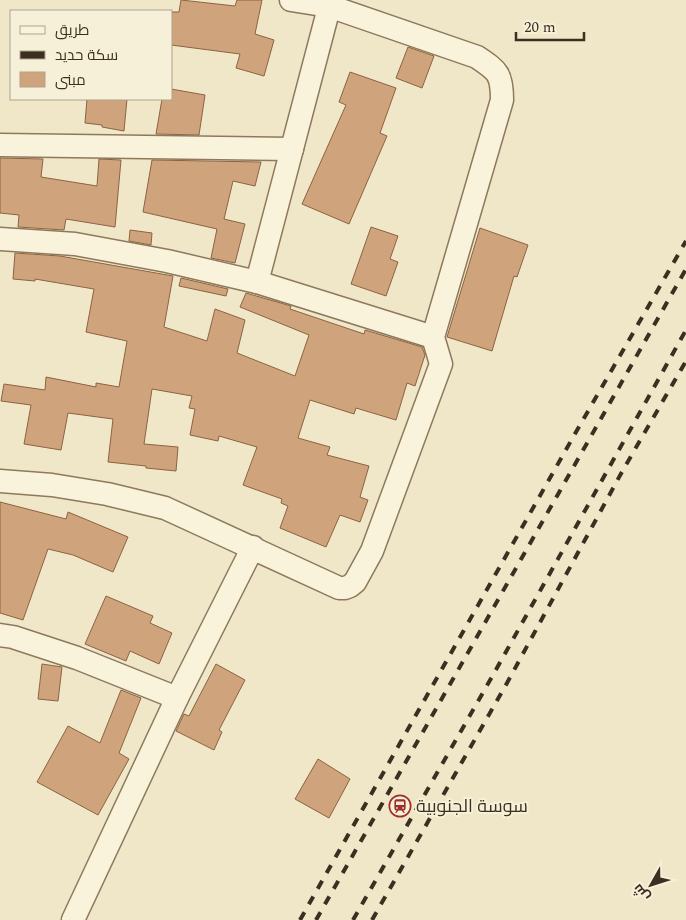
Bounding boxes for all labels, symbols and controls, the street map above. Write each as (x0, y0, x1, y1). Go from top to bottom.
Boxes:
legend (10, 10, 172, 100)
scale bar (516, 10, 584, 42)
text: 20 m (524, 16, 556, 39)
text: طريق (55, 19, 89, 42)
text: سكة حديد (55, 44, 118, 67)
text: مبنى (55, 69, 86, 92)
place label: سوسة الجنوبية (416, 793, 528, 820)
station icon: سوسة الجنوبية (388, 794, 412, 818)
north arrow (626, 860, 676, 910)
text: ش (627, 879, 655, 906)

